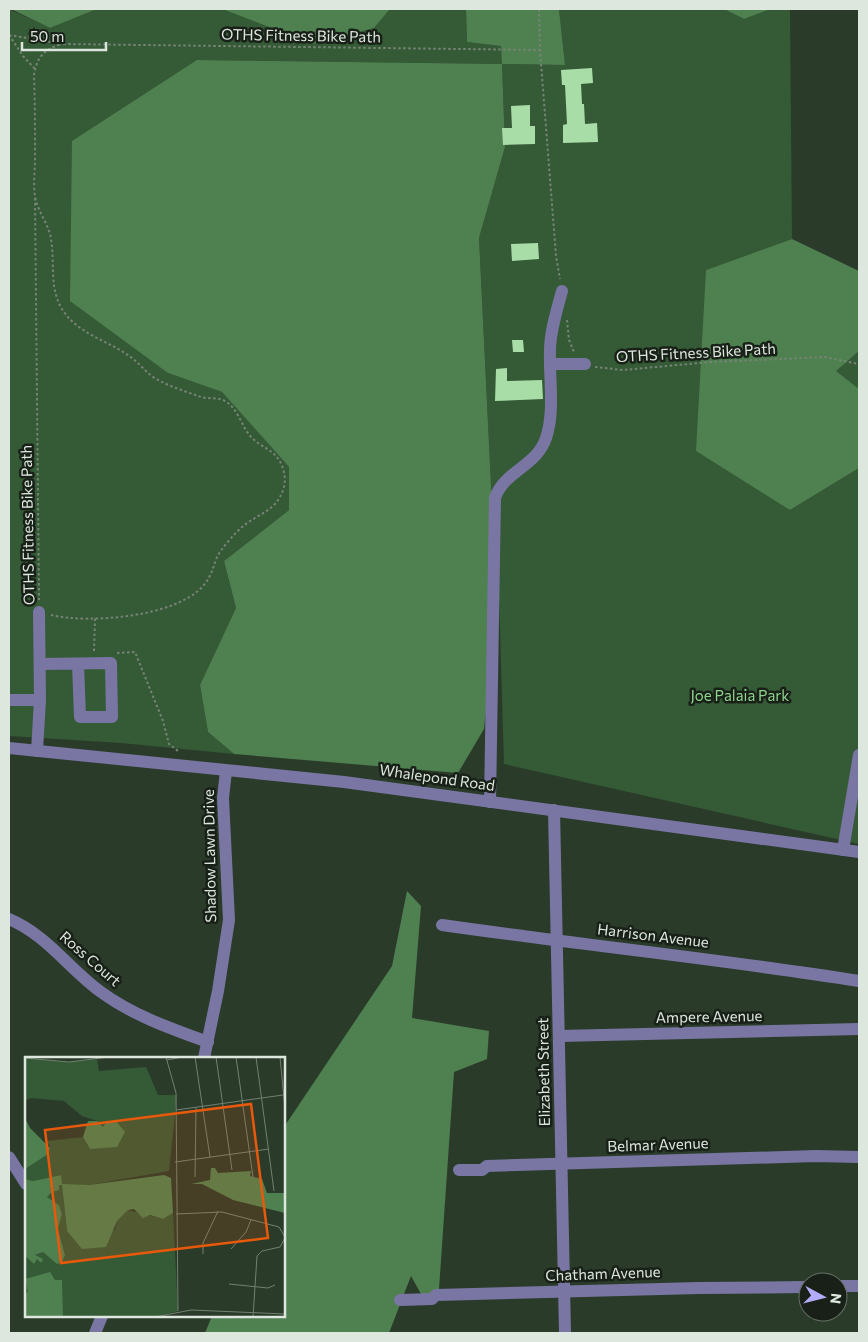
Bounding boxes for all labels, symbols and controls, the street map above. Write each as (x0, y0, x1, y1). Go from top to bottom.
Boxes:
scale bar (22, 20, 106, 52)
street label: OTHS Fitness Bike Path (221, 25, 381, 45)
text: 50 m (30, 27, 64, 45)
street label: OTHS Fitness Bike Path (616, 339, 776, 365)
street label: OTHS Fitness Bike Path (17, 445, 37, 605)
park label: Joe Palaia Park (691, 686, 789, 704)
street label: Whalepond Road (378, 760, 496, 794)
street label: Shadow Lawn Drive (199, 789, 219, 923)
street label: Harrison Avenue (596, 919, 710, 951)
street label: Ross Court (57, 927, 125, 990)
street label: Ampere Avenue (655, 1006, 763, 1026)
street label: Elizabeth Street (533, 1018, 553, 1126)
inset map (25, 1057, 285, 1317)
street label: Belmar Avenue (607, 1133, 709, 1155)
street label: Chatham Avenue (545, 1262, 661, 1284)
north arrow (798, 1272, 848, 1322)
text: N (827, 1292, 845, 1305)

